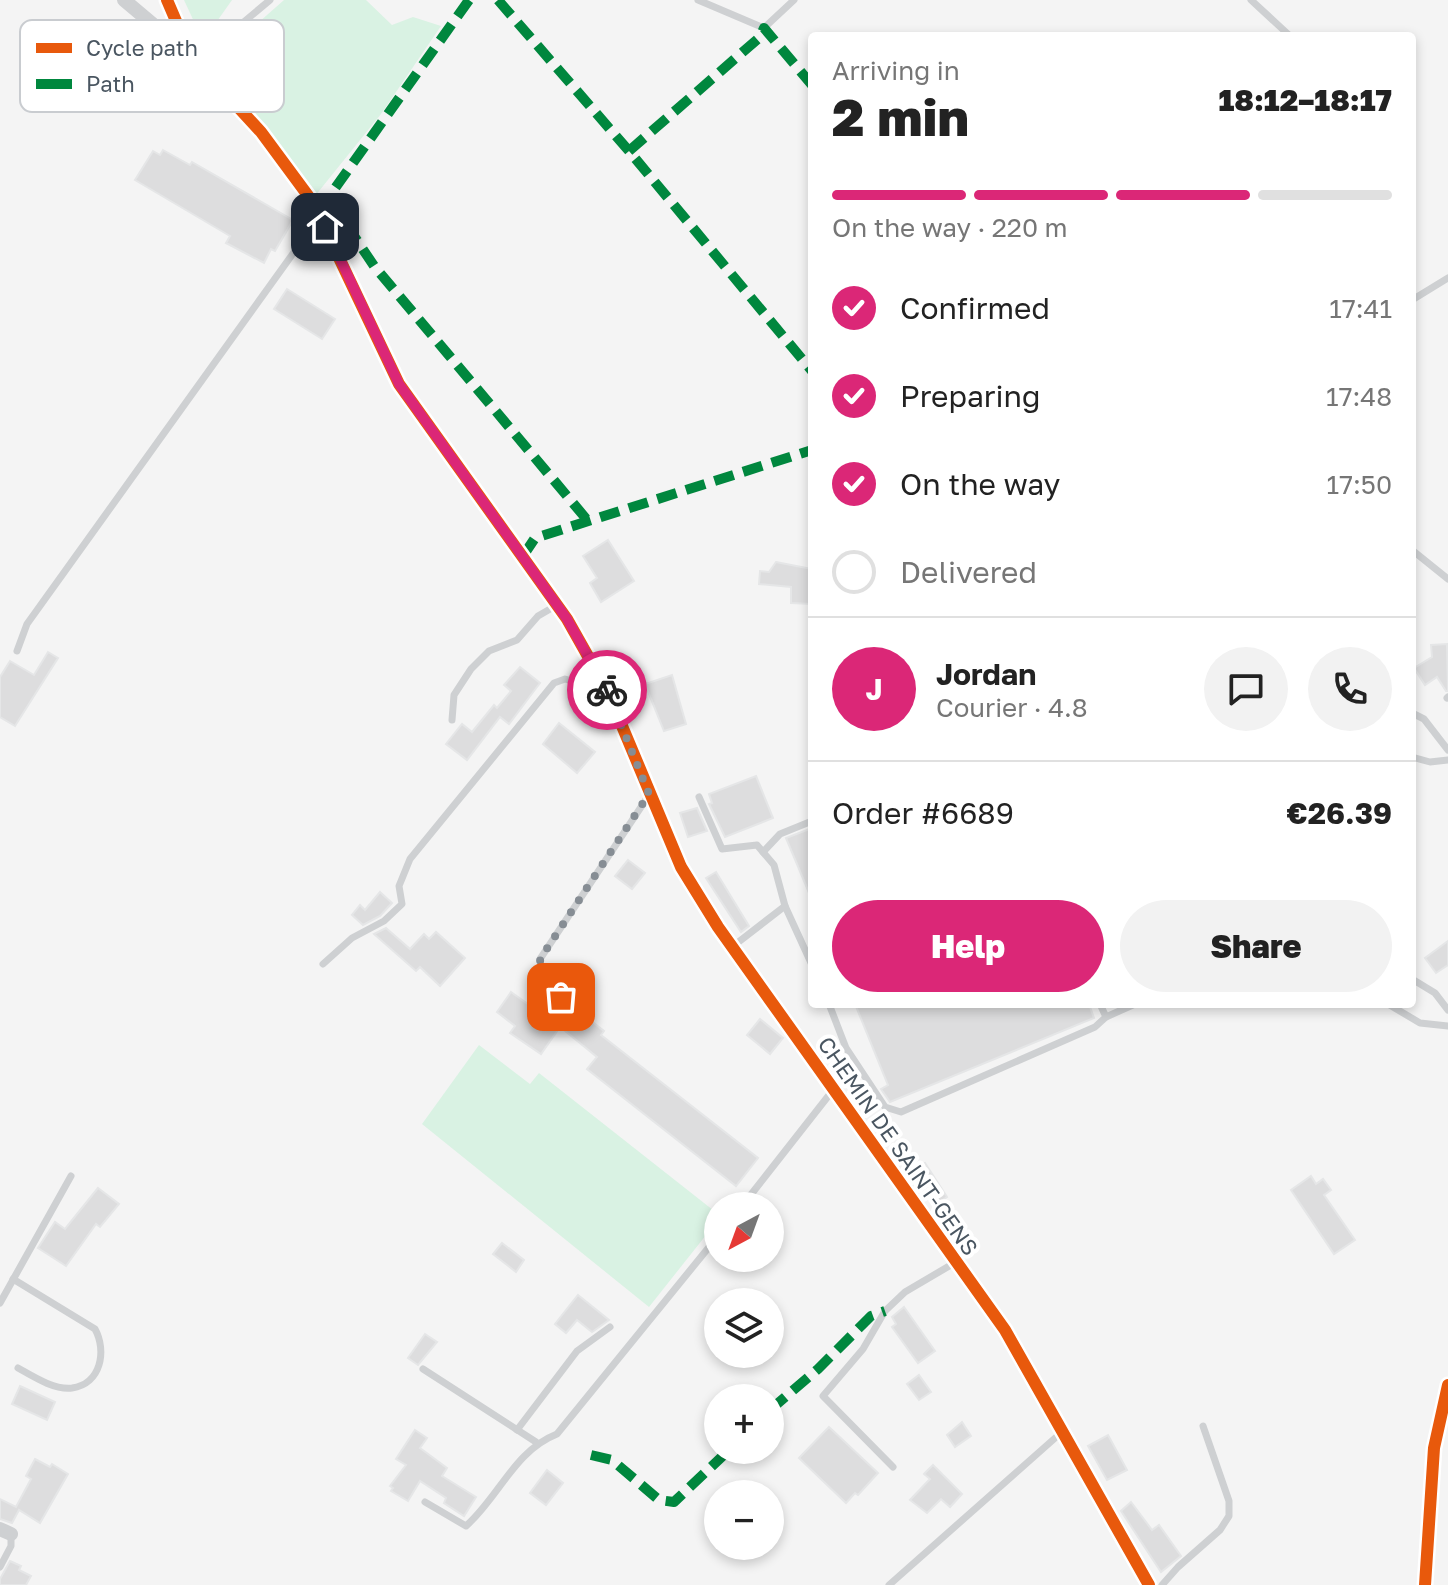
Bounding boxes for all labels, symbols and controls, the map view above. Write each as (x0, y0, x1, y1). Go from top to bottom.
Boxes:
legend (20, 20, 284, 112)
text: Cycle path (86, 34, 198, 61)
text: Arriving in (832, 55, 960, 86)
text: Path (86, 70, 135, 97)
text: 18:12–18:17 (1218, 82, 1392, 118)
text: 2 min (832, 85, 969, 147)
pin (291, 193, 359, 261)
icon: home (303, 205, 347, 249)
text: On the way · 220 m (832, 212, 1068, 243)
icon: check (832, 286, 876, 330)
text: Confirmed (900, 290, 1050, 326)
text: 17:41 (1329, 293, 1392, 324)
icon: check (832, 374, 876, 418)
text: Preparing (900, 378, 1041, 414)
text: 17:48 (1326, 381, 1392, 412)
icon: check (832, 462, 876, 506)
text: On the way (900, 466, 1060, 502)
text: 17:50 (1327, 469, 1392, 500)
text: Delivered (900, 554, 1037, 590)
button: chat (1204, 647, 1288, 731)
button: phone (1308, 647, 1392, 731)
courier (567, 650, 647, 730)
text: Jordan (936, 656, 1036, 692)
icon: bike (585, 668, 629, 712)
text: J (865, 671, 883, 707)
text: Courier · 4.8 (936, 692, 1088, 723)
text: Order #6689 (832, 795, 1014, 831)
text: €26.39 (1287, 795, 1392, 831)
button: Help (832, 900, 1104, 992)
button: Share (1120, 900, 1392, 992)
pin (527, 963, 595, 1031)
icon: bag (539, 975, 583, 1019)
street label: CHEMIN DE SAINT-GENS (813, 1031, 984, 1260)
north arrow (704, 1192, 784, 1272)
map controls (704, 1192, 784, 1560)
button: layers (704, 1288, 784, 1368)
button: + (704, 1384, 784, 1464)
button: − (704, 1480, 784, 1560)

